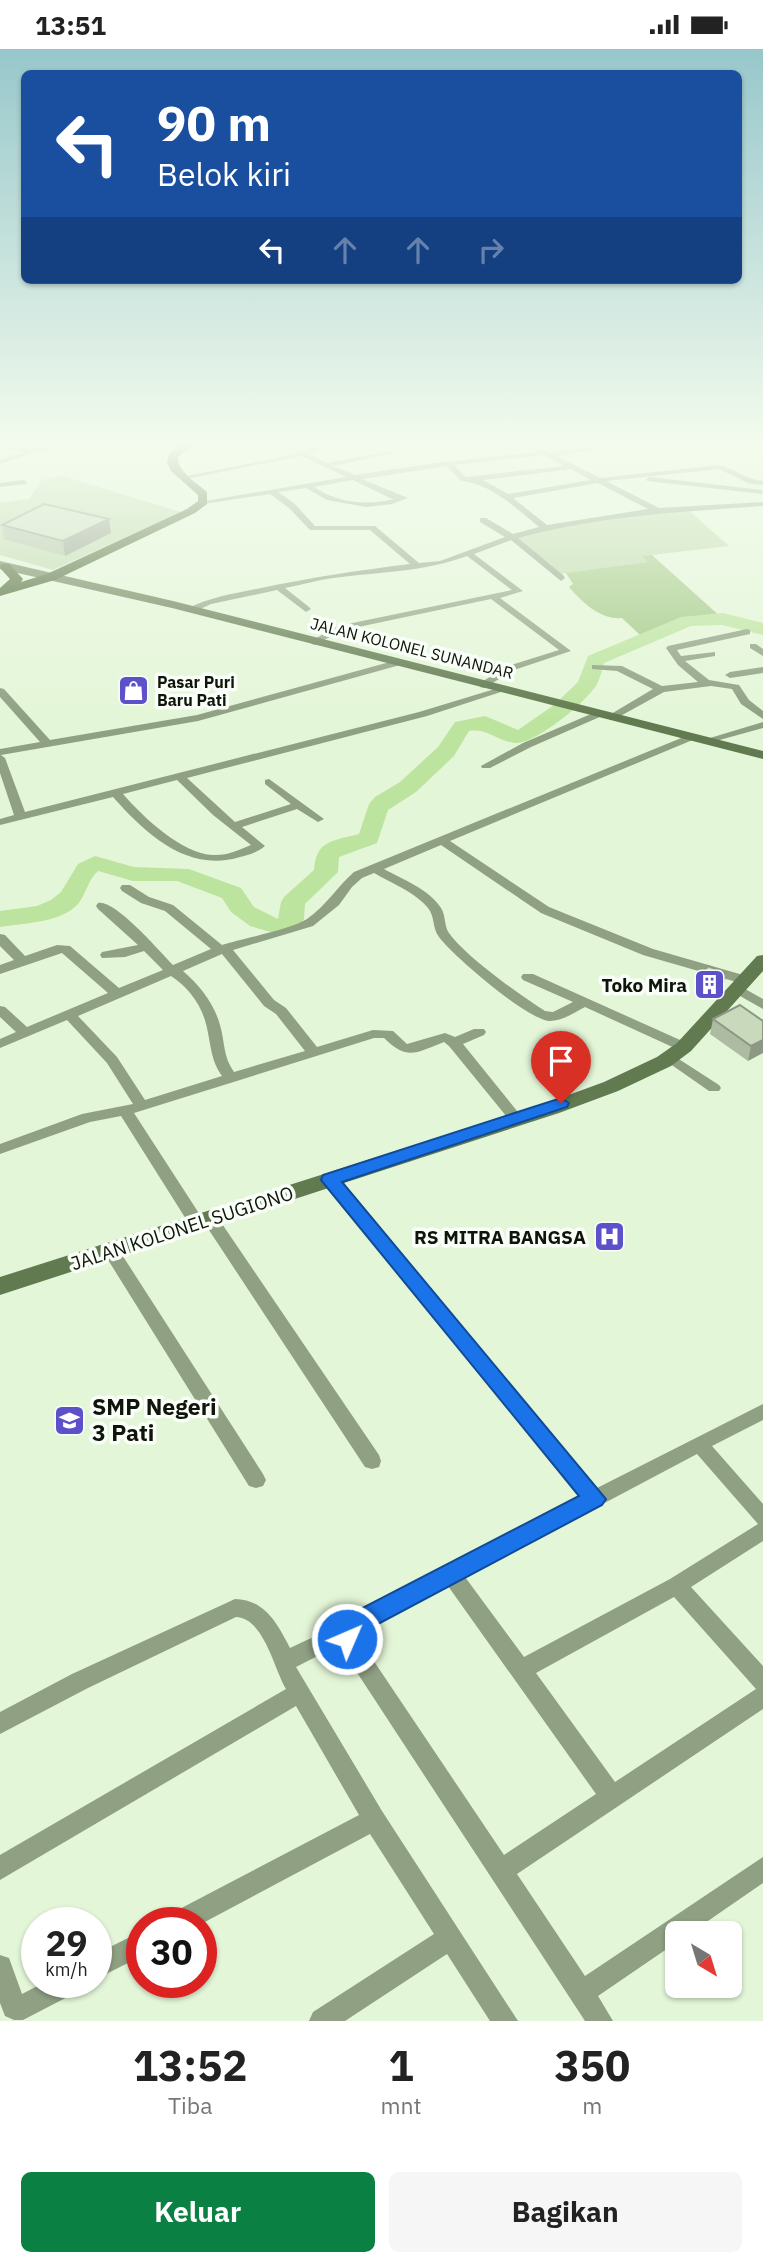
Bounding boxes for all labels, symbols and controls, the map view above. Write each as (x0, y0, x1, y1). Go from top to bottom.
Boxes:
text: 13:51 (35, 8, 106, 42)
text: 90 m (157, 91, 271, 154)
icon: left (42, 98, 133, 189)
text: Belok kiri (157, 153, 291, 195)
icon: left (253, 231, 291, 269)
icon: ahead (326, 231, 364, 269)
icon: ahead (399, 231, 437, 269)
icon: right (472, 231, 510, 269)
street label: JALAN KOLONEL SUNANDAR (308, 613, 516, 683)
place label: Pasar Puri Baru Pati (157, 672, 235, 710)
shop icon: Pasar Puri Baru Pati (117, 674, 151, 708)
building icon: Toko Mira (693, 968, 727, 1002)
place label: Toko Mira (602, 973, 687, 997)
pin (531, 1031, 591, 1103)
icon: arrive (542, 1042, 580, 1080)
street label: JALAN KOLONEL SUGIONO (68, 1181, 296, 1275)
hospital icon: RS MITRA BANGSA (592, 1220, 626, 1254)
place label: RS MITRA BANGSA (414, 1225, 586, 1249)
place label: SMP Negeri 3 Pati (92, 1391, 217, 1447)
school or university icon: SMP Negeri 3 Pati (52, 1403, 86, 1437)
position arrow (310, 1602, 384, 1676)
speed limit sign: 30 (126, 1907, 217, 1998)
text: 29 (45, 1920, 88, 1966)
north arrow (665, 1921, 742, 1999)
map controls (665, 1921, 742, 1998)
text: km/h (45, 1958, 88, 1981)
text: 13:52 (133, 2038, 248, 2093)
text: 1 (388, 2038, 414, 2093)
text: 350 (555, 2038, 630, 2093)
text: Tiba (168, 2090, 212, 2120)
text: mnt (380, 2090, 422, 2120)
text: m (582, 2090, 602, 2120)
button: Keluar (21, 2172, 375, 2252)
button: Bagikan (389, 2172, 742, 2252)

